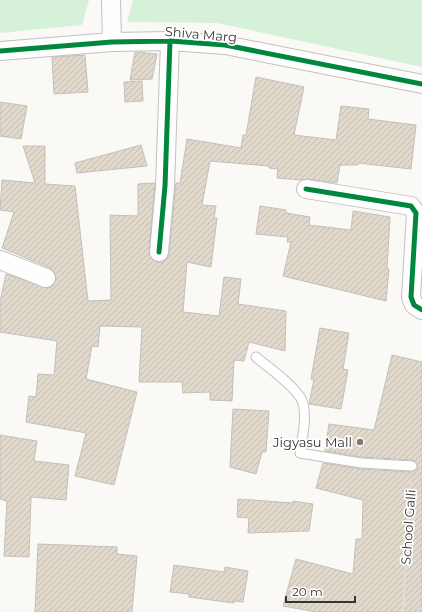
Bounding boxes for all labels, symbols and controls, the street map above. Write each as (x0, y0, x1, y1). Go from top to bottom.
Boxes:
street label: Shiva Marg (164, 23, 238, 45)
place label: Jigyasu Mall (272, 434, 352, 450)
marker: Jigyasu Mall (355, 437, 365, 447)
street label: School Galli (397, 489, 419, 565)
scale bar (286, 578, 355, 604)
text: 20 m (292, 584, 323, 599)

